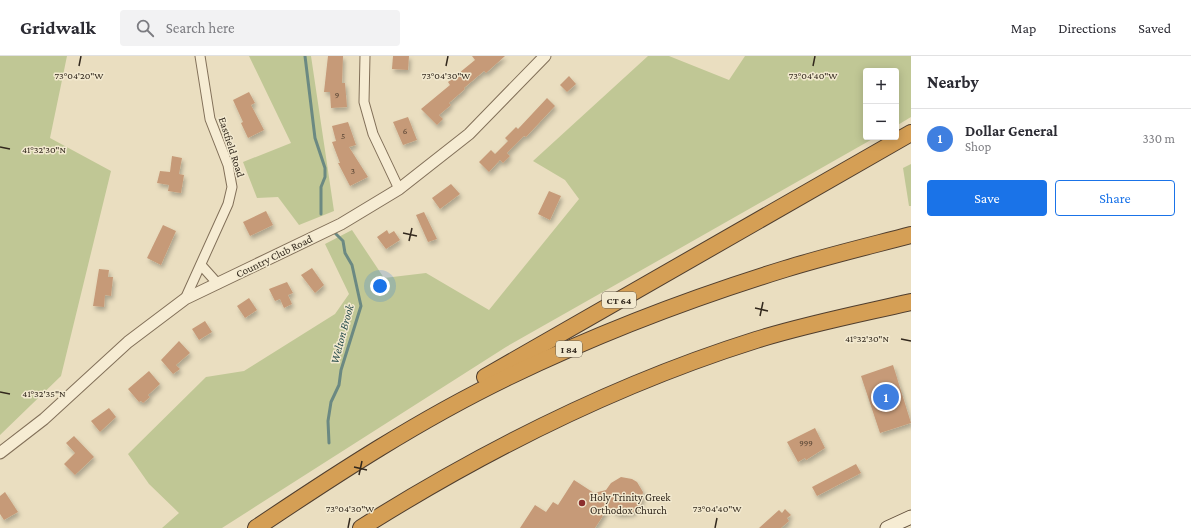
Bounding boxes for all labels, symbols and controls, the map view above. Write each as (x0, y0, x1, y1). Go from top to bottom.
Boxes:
search box (120, 10, 400, 46)
text: Gridwalk (20, 17, 96, 38)
icon: search (134, 17, 156, 39)
text: Search here (166, 20, 235, 36)
text: Map (1011, 20, 1036, 36)
text: Directions (1058, 20, 1116, 36)
text: Saved (1138, 20, 1171, 36)
map controls (863, 68, 899, 140)
button: + (863, 68, 899, 104)
text: 73°04'20"W (55, 70, 104, 81)
text: 73°04'30"W (422, 70, 471, 81)
text: 73°04'40"W (789, 70, 838, 81)
text: Nearby (927, 73, 979, 92)
house number: 9 (335, 90, 340, 100)
button: − (863, 104, 899, 140)
street label: Eastfield Road (217, 115, 247, 179)
text: Dollar General (965, 123, 1058, 139)
house number: 6 (403, 126, 408, 136)
house number: 5 (341, 131, 345, 141)
text: 1 (938, 131, 942, 146)
text: 330 m (1142, 131, 1175, 146)
text: Shop (965, 139, 991, 154)
text: 41°32'30"N (22, 144, 66, 155)
house number: 3 (351, 166, 355, 176)
button: Save (927, 180, 1047, 216)
button: Share (1055, 180, 1175, 216)
street label: Country Club Road (234, 232, 315, 281)
your location (370, 276, 390, 296)
road number: CT 64 (602, 292, 636, 308)
water label: Welton Brook (327, 302, 357, 365)
text: 41°32'30"N (845, 333, 889, 344)
road number: I 84 (556, 341, 582, 357)
pin: 1 (873, 382, 899, 412)
text: 41°32'35"N (22, 388, 66, 399)
house number: 999 (799, 438, 813, 448)
place label: Holy Trinity Greek Orthodox Church (590, 491, 671, 516)
marker: Holy Trinity Greek Orthodox Church (577, 498, 587, 508)
text: 73°04'30"W (326, 503, 375, 514)
text: 73°04'40"W (693, 503, 742, 514)

